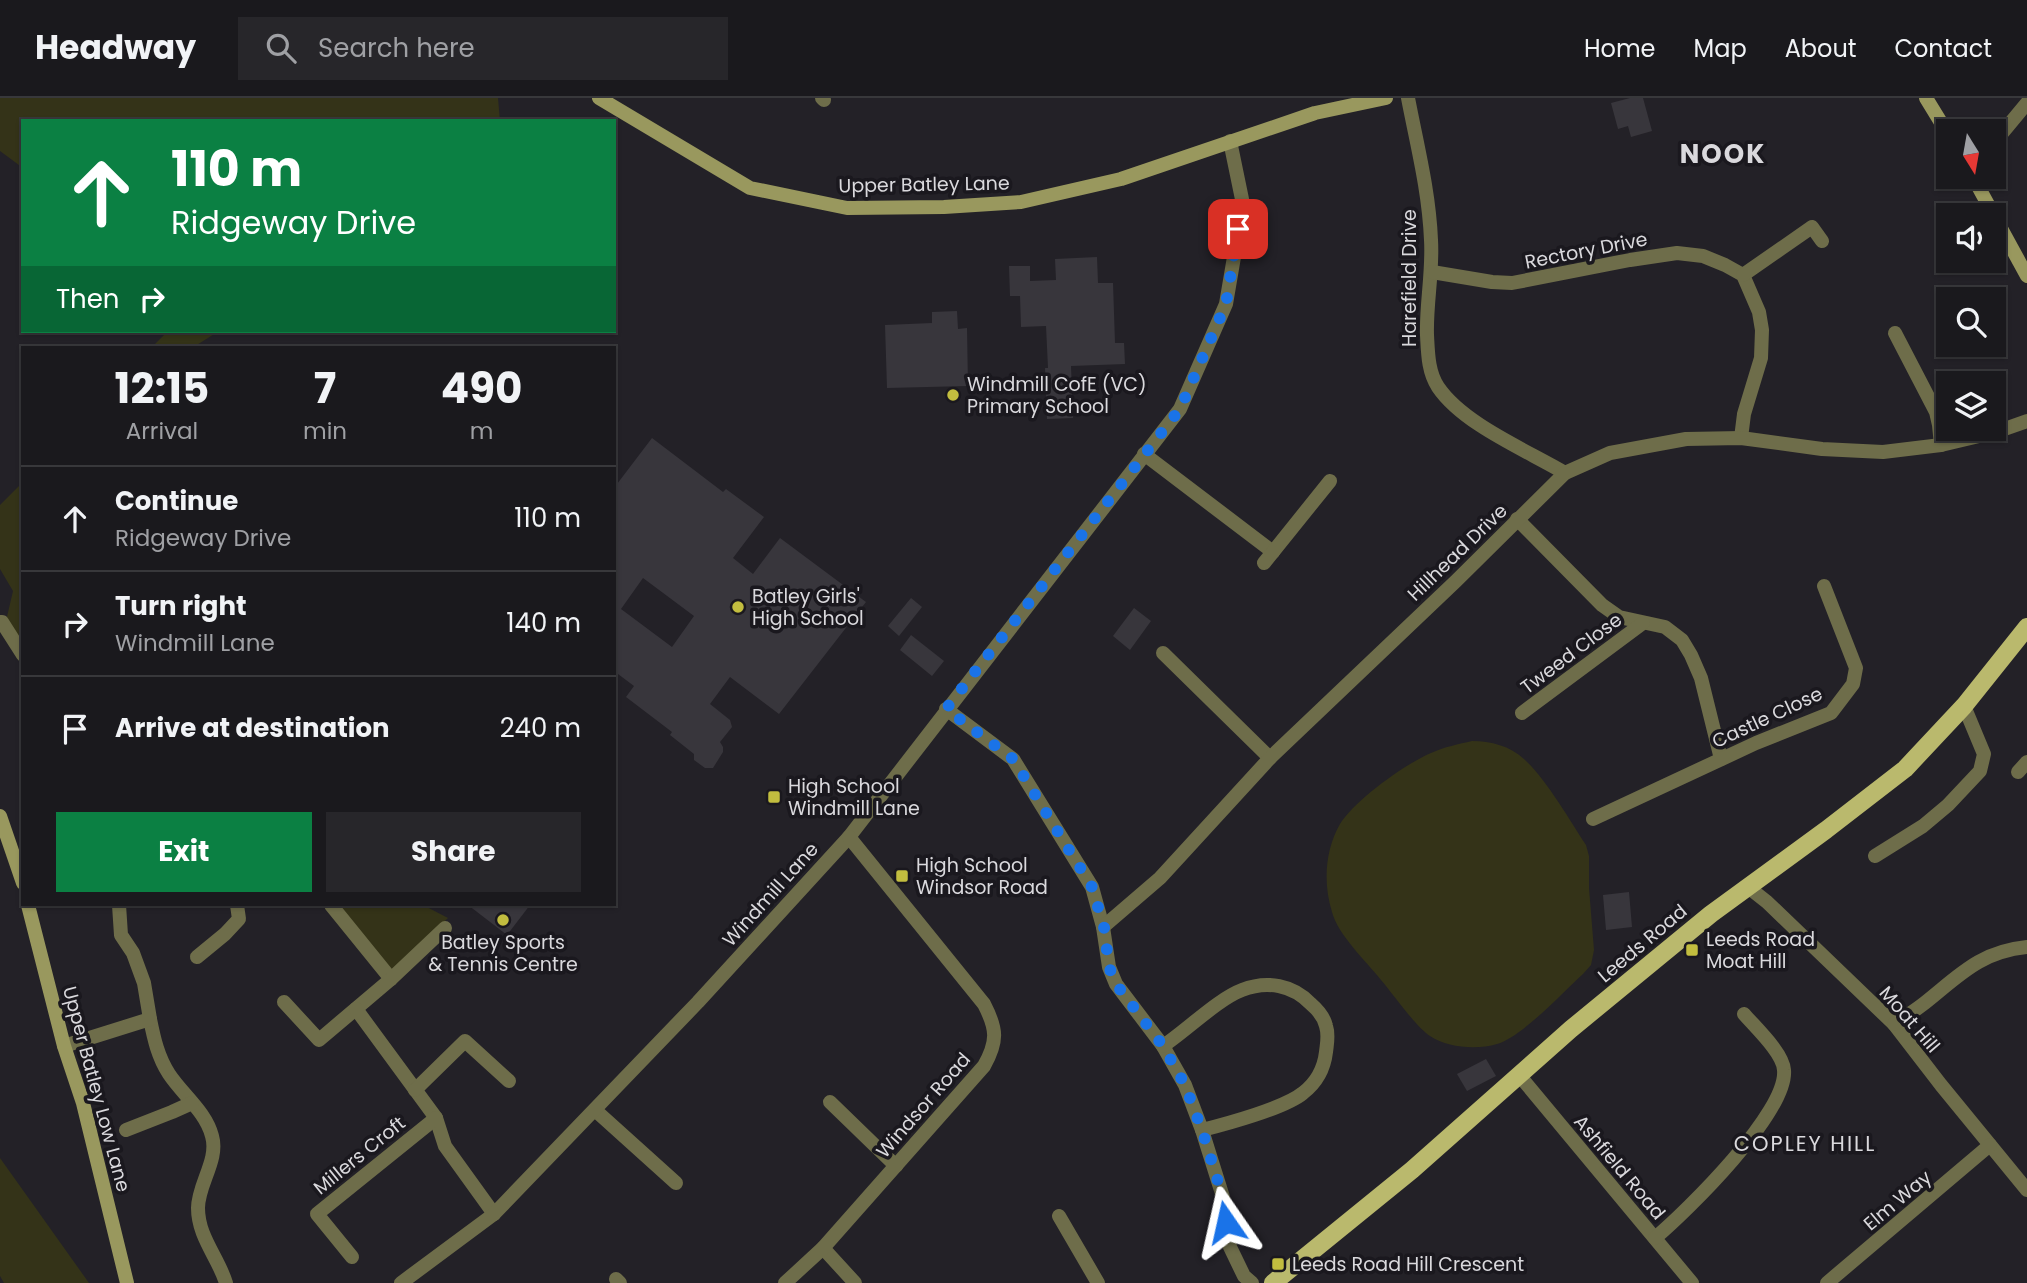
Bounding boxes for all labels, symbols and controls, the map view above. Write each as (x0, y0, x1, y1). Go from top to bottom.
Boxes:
search box (238, 17, 728, 80)
text: Headway (35, 24, 196, 71)
icon: search (262, 29, 300, 67)
text: Search here (318, 30, 475, 66)
text: Home (1584, 32, 1656, 65)
text: Map (1694, 32, 1747, 65)
text: About (1785, 32, 1856, 65)
text: Contact (1894, 32, 1992, 65)
north arrow (1936, 119, 2006, 189)
map controls (1936, 119, 2006, 441)
text: 110 m (171, 135, 302, 203)
district label: NOOK (1680, 136, 1766, 172)
icon: ahead (56, 147, 147, 238)
street label: Upper Batley Lane (838, 170, 1010, 199)
pin (1208, 199, 1268, 259)
text: Ridgeway Drive (171, 200, 416, 245)
button: sound (1936, 203, 2006, 273)
street label: Harefield Drive (1396, 209, 1423, 347)
icon: arrive (1219, 210, 1257, 248)
street label: Rectory Drive (1522, 225, 1650, 276)
icon: right (133, 280, 171, 318)
text: Then (56, 281, 119, 317)
button: search (1936, 287, 2006, 357)
text: 12:15 (115, 359, 209, 418)
text: 7 (314, 359, 336, 418)
text: 490 (441, 359, 522, 418)
place label: Windmill CofE (VC) Primary School (967, 371, 1147, 420)
button: layers (1936, 371, 2006, 441)
marker: Windmill CofE (VC) Primary School (945, 387, 961, 403)
text: Arrival (126, 415, 198, 447)
text: min (303, 415, 347, 447)
text: m (470, 415, 493, 447)
text: Continue (115, 483, 238, 519)
street label: Hillhead Drive (1401, 498, 1513, 607)
icon: ahead (56, 500, 94, 538)
text: 110 m (514, 500, 581, 536)
text: Ridgeway Drive (115, 522, 291, 554)
place label: Batley Girls' High School (752, 583, 864, 632)
text: Turn right (115, 588, 247, 624)
marker: Batley Girls' High School (730, 599, 746, 615)
icon: right (56, 605, 94, 643)
text: 140 m (506, 605, 581, 641)
street label: Tweed Close (1515, 606, 1628, 700)
text: Windmill Lane (115, 627, 275, 659)
street label: Castle Close (1708, 680, 1827, 755)
icon: arrive (56, 710, 94, 748)
text: Arrive at destination (115, 710, 390, 746)
text: 240 m (500, 710, 581, 746)
place label: High School Windmill Lane (788, 773, 920, 822)
marker: High School Windmill Lane (766, 789, 782, 805)
button: Exit (56, 812, 312, 892)
button: Share (326, 812, 581, 892)
street label: Windmill Lane (716, 836, 825, 952)
place label: High School Windsor Road (916, 852, 1048, 901)
marker: High School Windsor Road (894, 868, 910, 884)
street label: Leeds Road (1592, 898, 1693, 989)
marker: Batley Sports & Tennis Centre (495, 912, 511, 928)
place label: Leeds Road Moat Hill (1706, 926, 1815, 975)
place label: Batley Sports & Tennis Centre (428, 929, 578, 978)
marker: Leeds Road Moat Hill (1684, 942, 1700, 958)
street label: Moat Hill (1873, 980, 1946, 1059)
street label: Upper Batley Low Lane (56, 983, 137, 1195)
street label: Windsor Road (870, 1047, 977, 1164)
street label: Ashfield Road (1568, 1109, 1672, 1226)
street label: Millers Croft (308, 1110, 411, 1201)
district label: COPLEY HILL (1734, 1129, 1876, 1158)
street label: Elm Way (1858, 1164, 1937, 1237)
position arrow (1189, 1185, 1263, 1259)
place label: Leeds Road Hill Crescent (1292, 1251, 1524, 1278)
marker: Leeds Road Hill Crescent (1270, 1256, 1286, 1272)

